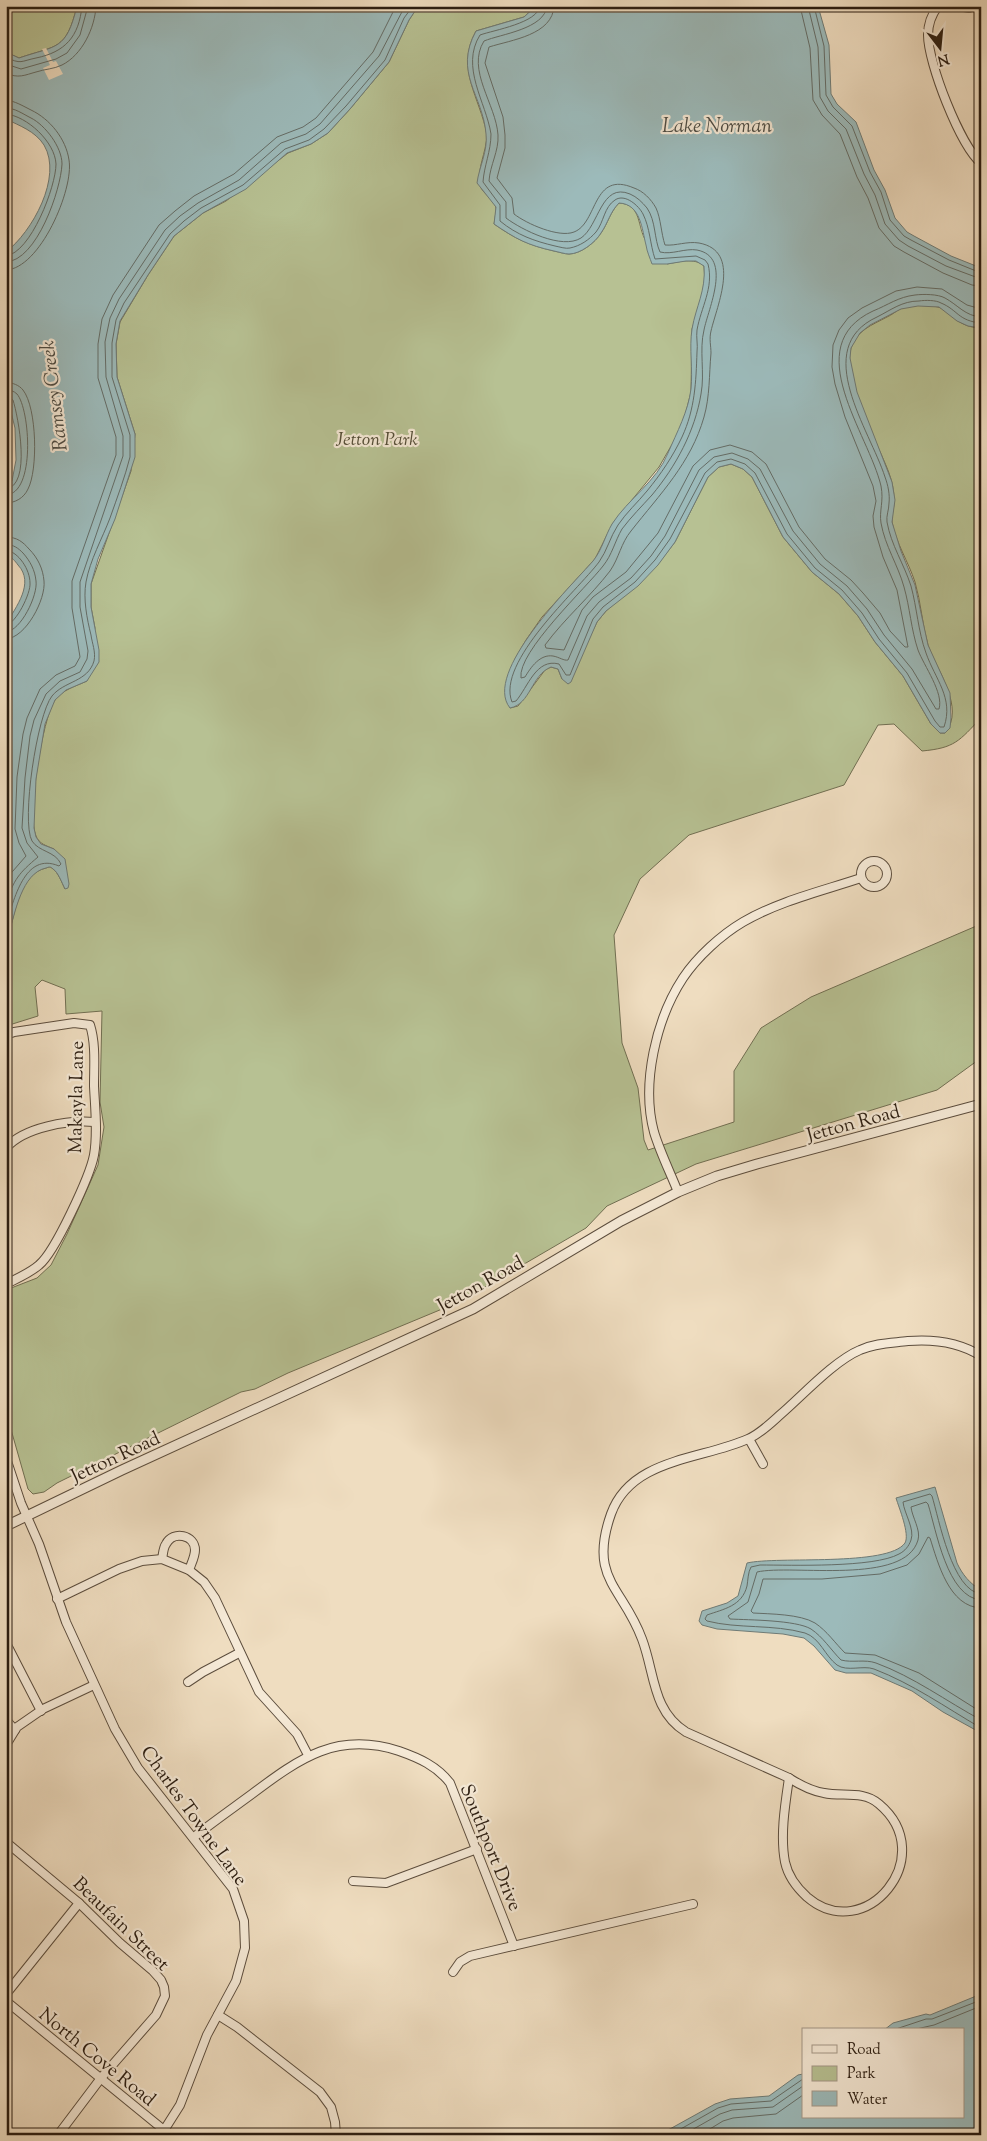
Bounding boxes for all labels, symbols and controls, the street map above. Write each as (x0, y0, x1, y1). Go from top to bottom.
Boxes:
north arrow (914, 22, 964, 72)
text: N (935, 47, 951, 70)
water label: Lake Norman (662, 113, 773, 142)
water label: Ramsey Creek (34, 339, 77, 453)
park label: Jetton Park (335, 427, 418, 454)
street label: Makayla Lane (63, 1040, 92, 1154)
street label: Jetton Road (803, 1099, 904, 1150)
street label: Jetton Road (432, 1250, 530, 1321)
street label: Jetton Road (66, 1426, 165, 1491)
street label: Charles Towne Lane (133, 1741, 253, 1892)
street label: Southport Drive (452, 1781, 527, 1915)
street label: Beaufain Street (66, 1872, 175, 1978)
street label: North Cove Road (32, 2002, 161, 2114)
legend (802, 2028, 964, 2118)
text: Road (847, 2040, 881, 2061)
text: Park (847, 2064, 876, 2085)
text: Water (847, 2090, 888, 2111)

